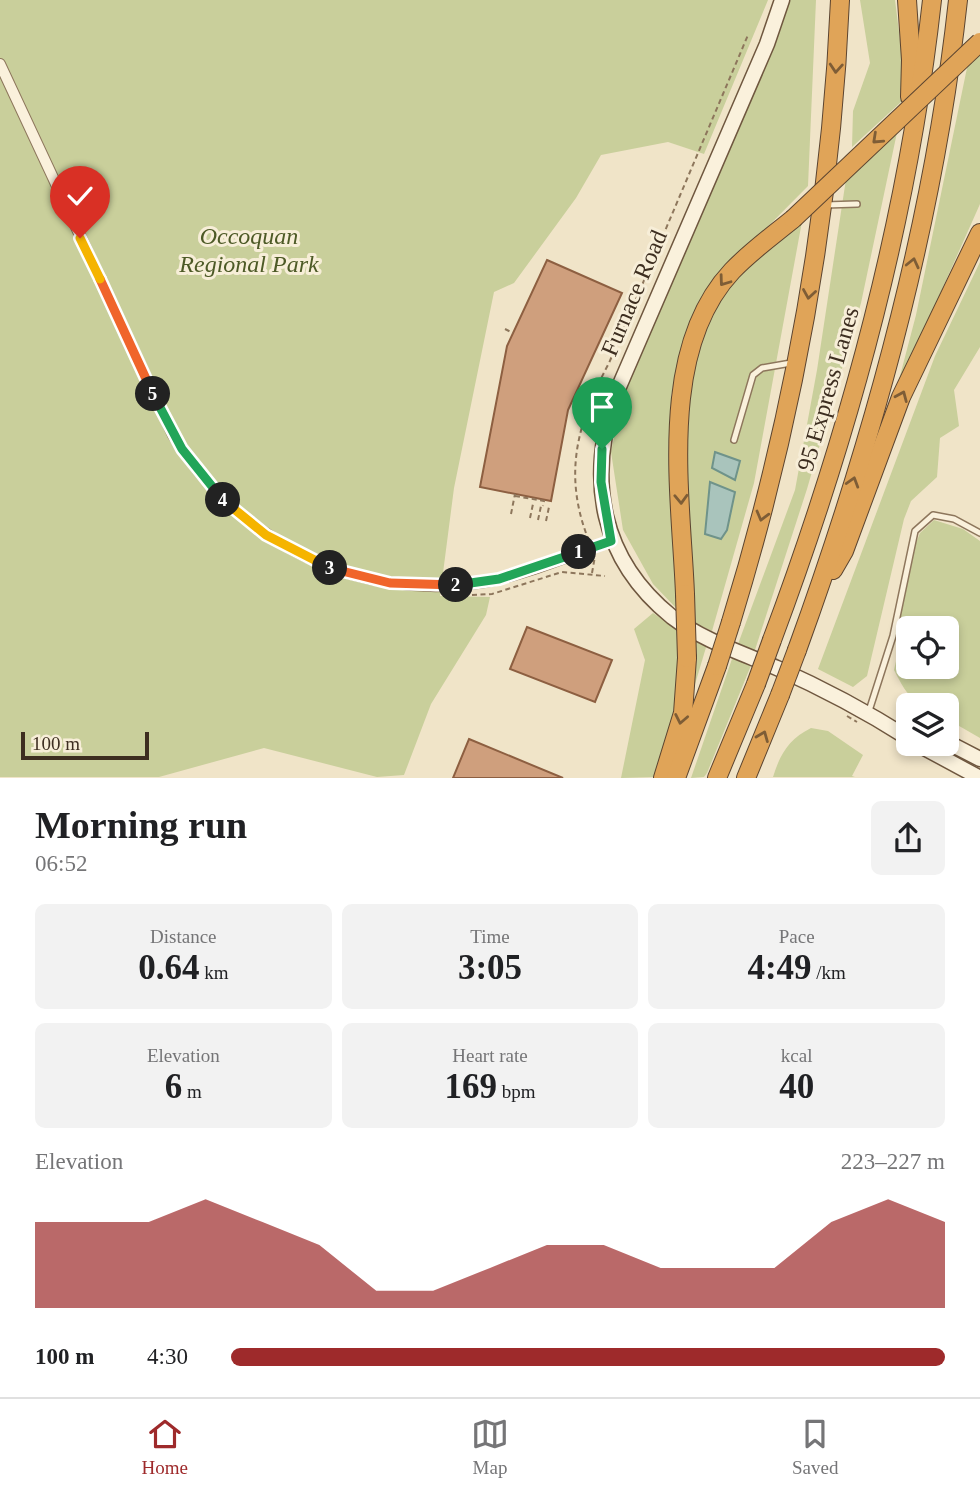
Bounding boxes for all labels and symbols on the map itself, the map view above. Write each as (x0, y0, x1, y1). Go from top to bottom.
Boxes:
one-way arrow (829, 63, 844, 74)
one-way arrow (872, 131, 885, 143)
pin (50, 166, 110, 238)
park label: Occoquan Regional Park (178, 223, 319, 277)
street label: Furnace Road (596, 226, 672, 360)
one-way arrow (905, 257, 919, 269)
one-way arrow (720, 273, 733, 286)
one-way arrow (802, 288, 817, 300)
street label: 95 Express Lanes (792, 304, 864, 474)
pin: 5 (136, 376, 170, 412)
pin (572, 377, 632, 449)
one-way arrow (894, 391, 908, 404)
one-way arrow (844, 476, 859, 488)
pin: 4 (206, 482, 241, 518)
one-way arrow (674, 494, 689, 505)
one-way arrow (755, 510, 770, 522)
pin: 1 (562, 534, 596, 570)
pin: 3 (312, 550, 348, 586)
pin: 2 (438, 568, 474, 602)
one-way arrow (675, 713, 690, 725)
scale bar (21, 729, 149, 760)
one-way arrow (755, 731, 769, 744)

